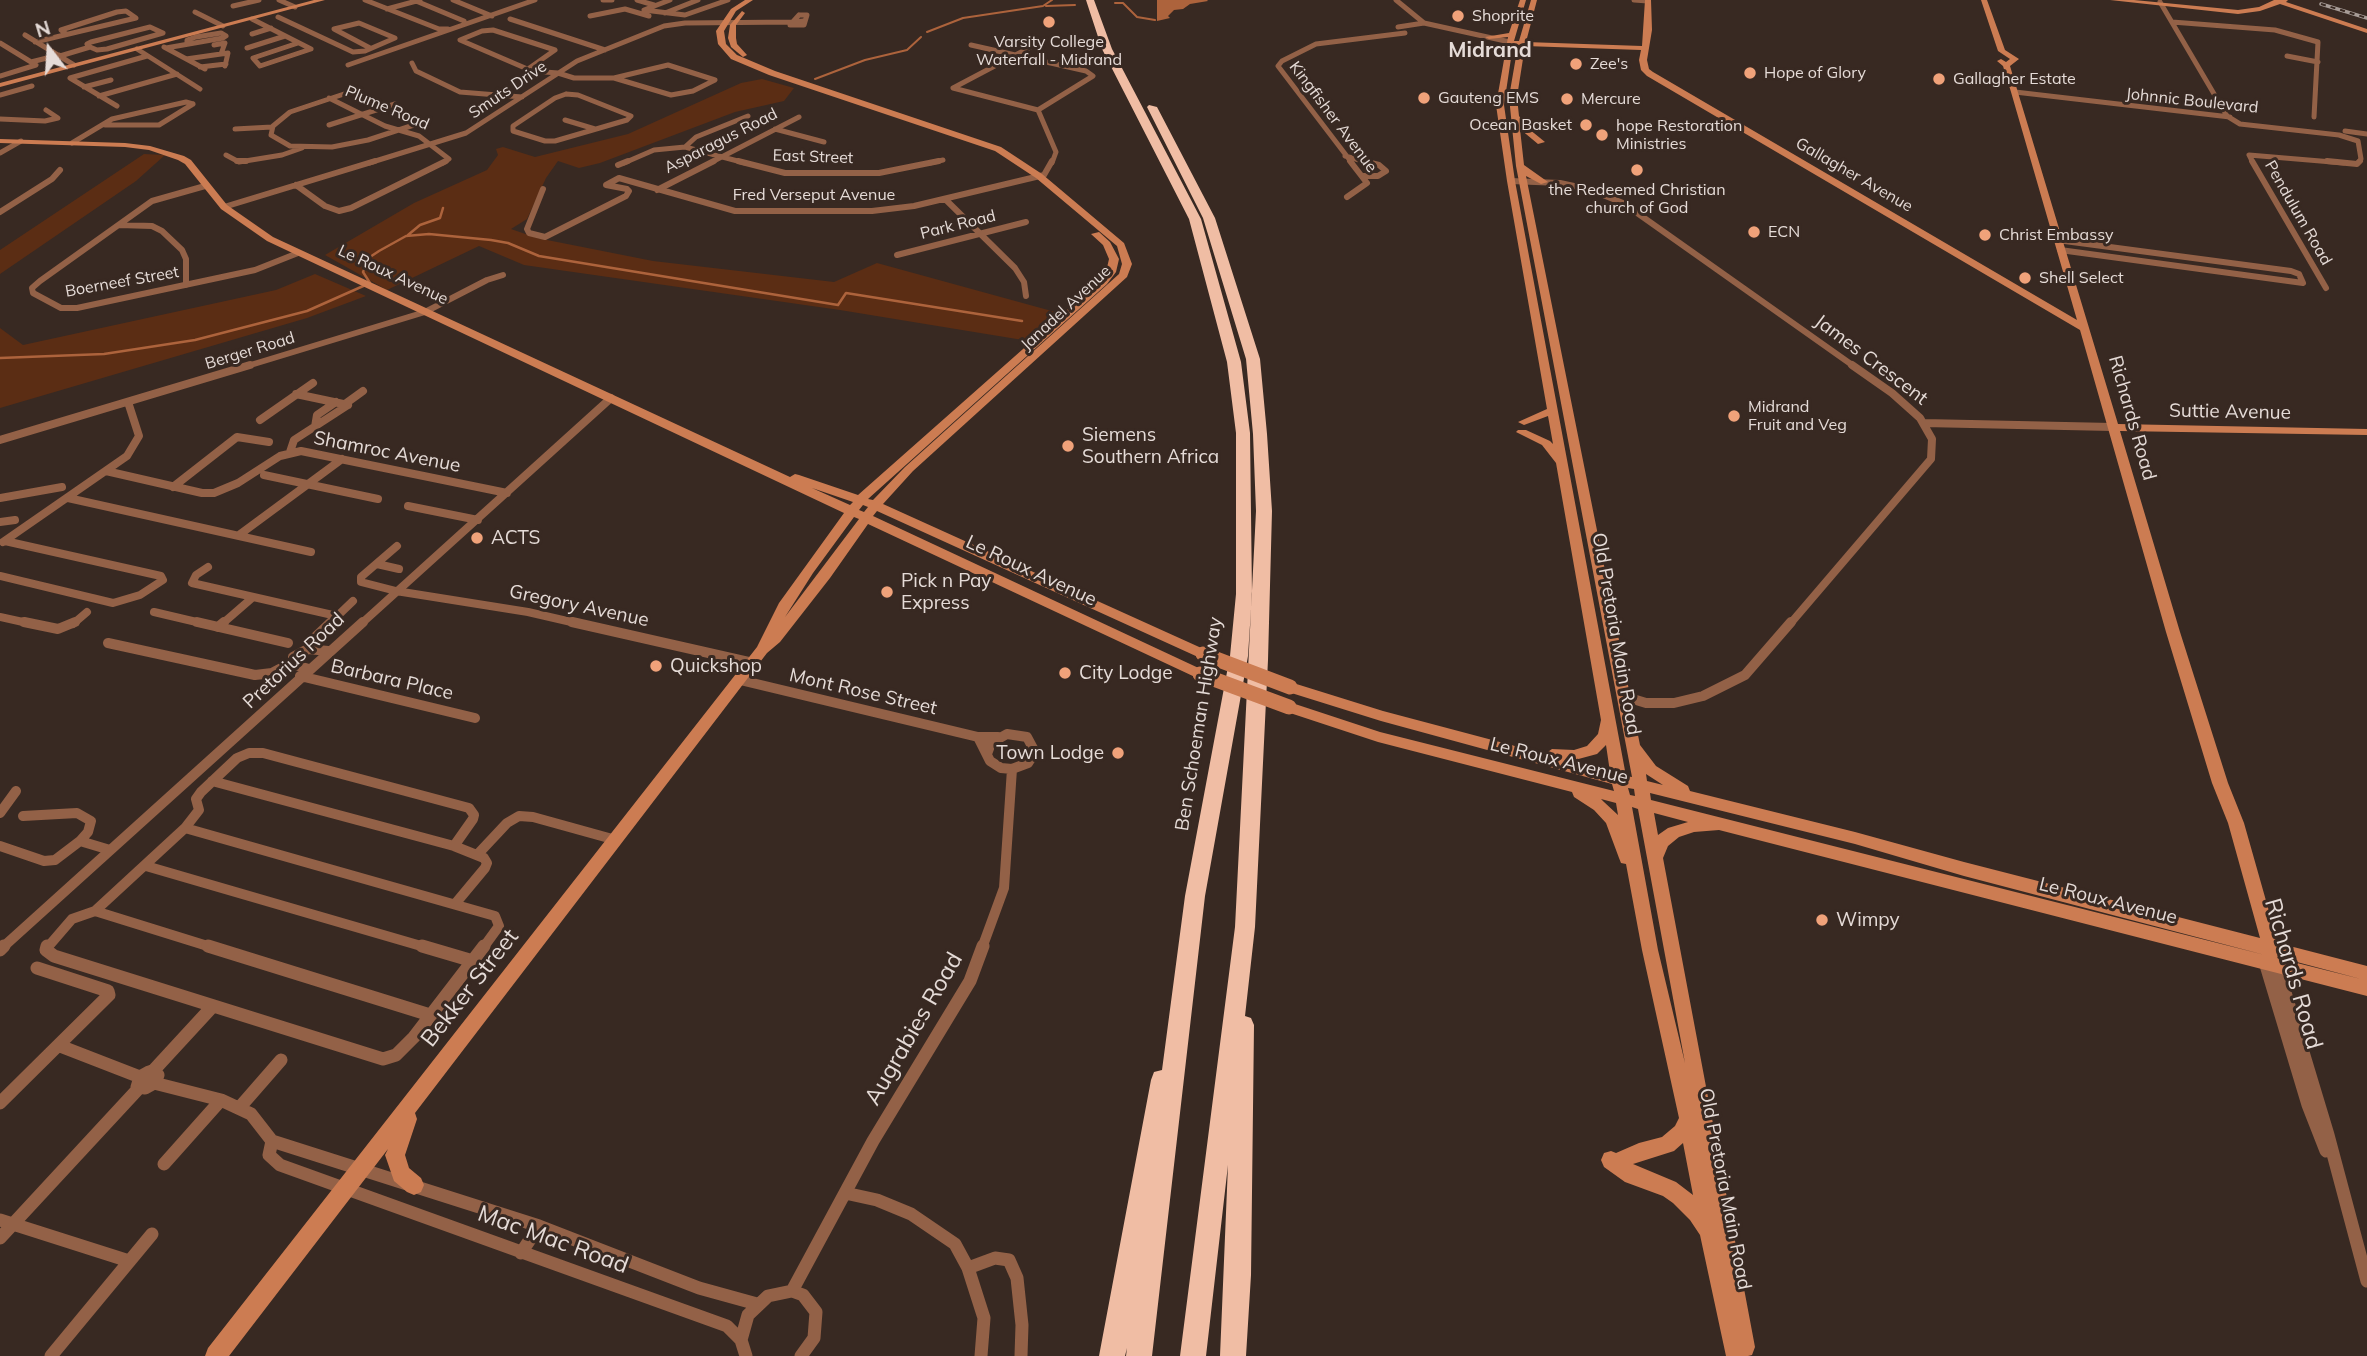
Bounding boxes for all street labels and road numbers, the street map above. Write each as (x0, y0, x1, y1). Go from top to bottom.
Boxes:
street label: Smuts Drive (465, 57, 551, 123)
street label: Kingfisher Avenue (1285, 58, 1381, 176)
street label: Plume Road (342, 82, 432, 134)
street label: Johnnic Boulevard (2125, 84, 2259, 118)
street label: Asparagus Road (661, 104, 781, 178)
street label: Gallagher Avenue (1792, 134, 1916, 216)
street label: East Street (772, 146, 854, 168)
street label: Pendulum Road (2260, 157, 2336, 269)
street label: Fred Verseput Avenue (733, 185, 895, 205)
street label: Park Road (918, 206, 998, 244)
street label: Le Roux Avenue (335, 241, 451, 309)
street label: Janadel Avenue (1017, 261, 1115, 355)
street label: Boerneef Street (64, 263, 180, 301)
street label: James Crescent (1810, 310, 1932, 410)
street label: Berger Road (203, 328, 297, 374)
street label: Richards Road (2103, 353, 2161, 483)
street label: Suttie Avenue (2169, 400, 2291, 424)
street label: Shamroc Avenue (312, 427, 462, 477)
street label: Le Roux Avenue (962, 531, 1100, 611)
street label: Old Pretoria Main Road (1587, 531, 1645, 737)
street label: Gregory Avenue (507, 580, 651, 632)
street label: Pretorius Road (239, 608, 349, 714)
street label: Ben Schoeman Highway (1171, 615, 1227, 833)
street label: Barbara Place (329, 655, 455, 705)
street label: Mont Rose Street (787, 664, 939, 720)
street label: Le Roux Avenue (1488, 733, 1630, 789)
street label: Le Roux Avenue (2037, 873, 2179, 929)
street label: Richards Road (2258, 895, 2328, 1053)
street label: Bekker Street (415, 924, 525, 1052)
street label: Augrabies Road (859, 948, 969, 1110)
street label: Old Pretoria Main Road (1694, 1086, 1756, 1292)
street label: Mac Mac Road (474, 1200, 632, 1280)

